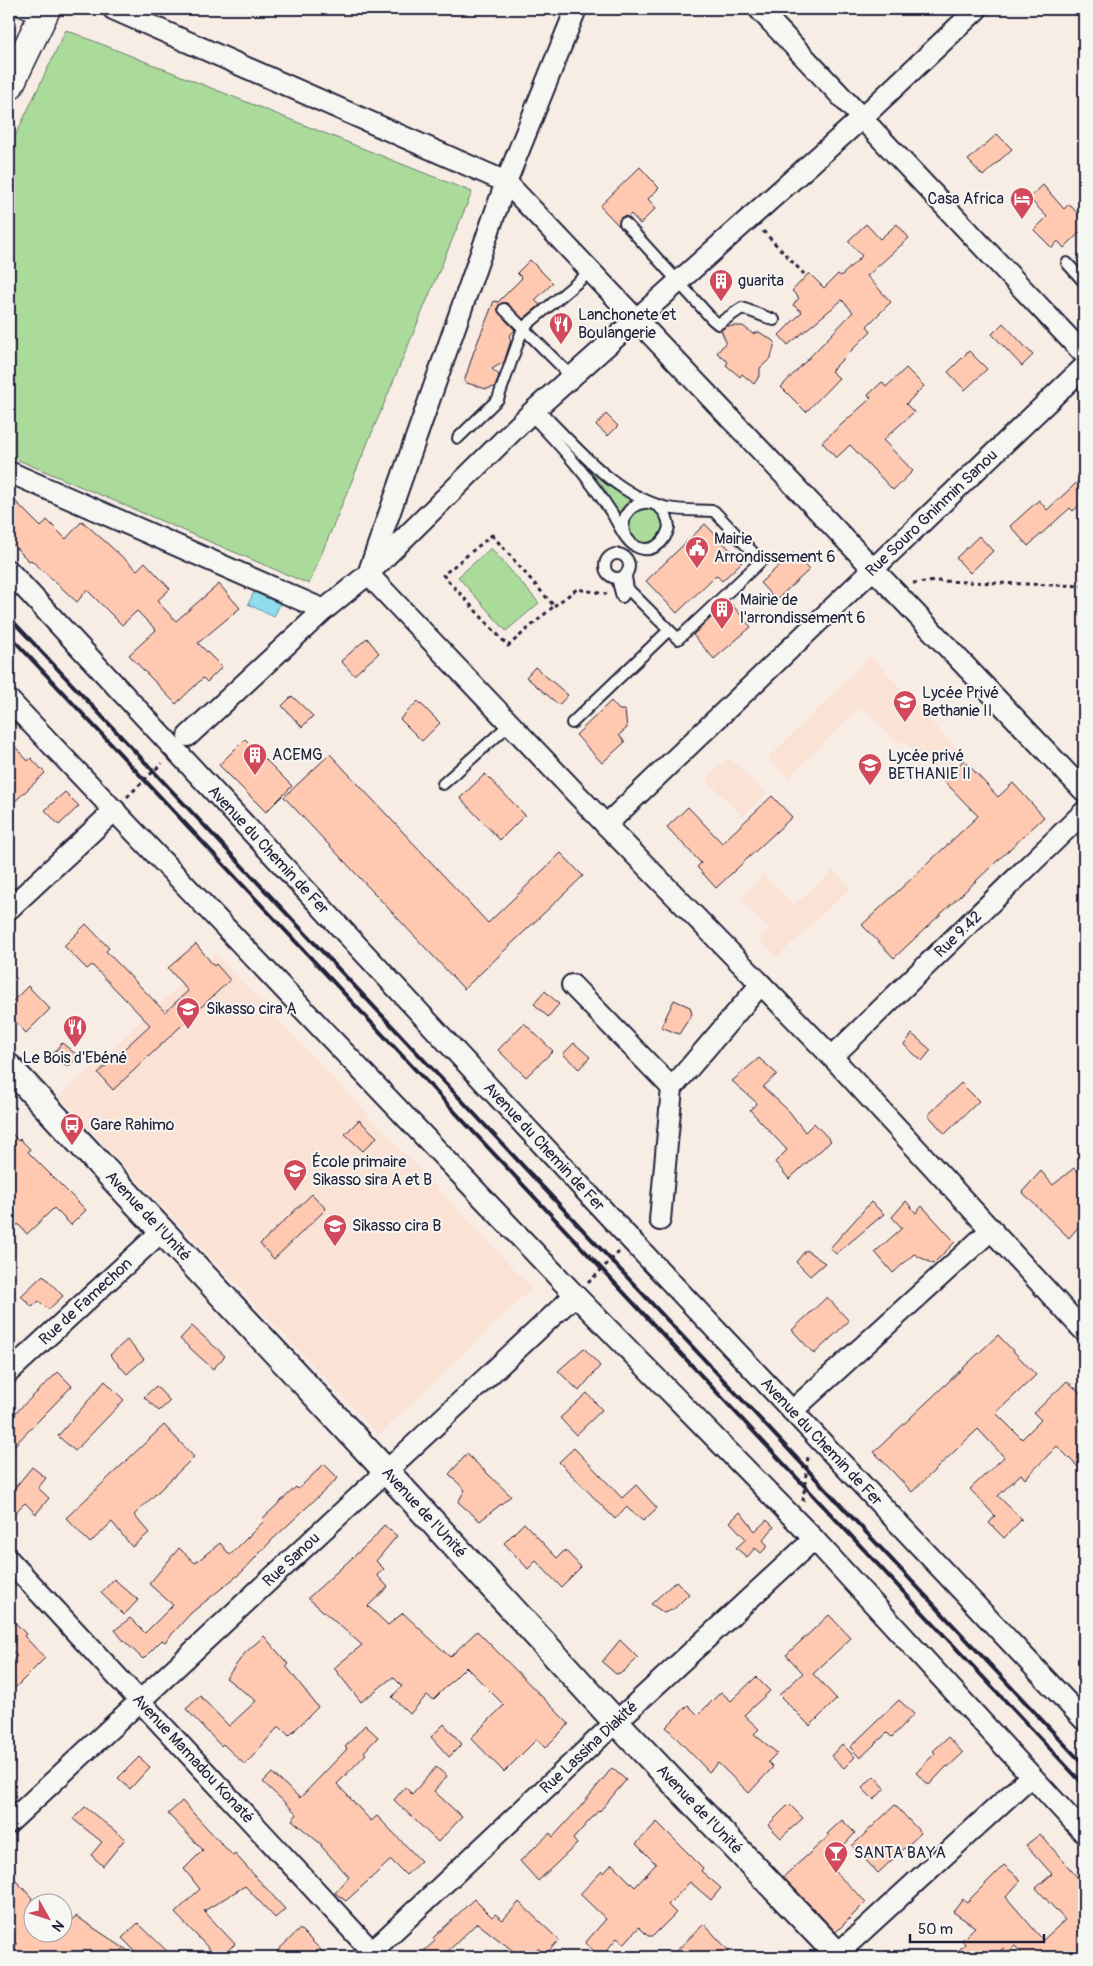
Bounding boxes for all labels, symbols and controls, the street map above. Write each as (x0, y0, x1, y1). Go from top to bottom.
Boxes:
hotel icon: Casa Africa (1009, 186, 1035, 220)
place label: Casa Africa (928, 189, 1004, 209)
building icon: guarita (708, 268, 734, 302)
place label: guarita (738, 271, 784, 291)
place label: Lanchonete et Boulangerie (578, 305, 677, 343)
restaurant icon: Lanchonete et Boulangerie (548, 311, 574, 345)
street label: Rue Souro Gninmin Sanou (861, 445, 1002, 581)
place label: Mairie Arrondissement 6 (714, 529, 836, 567)
public building icon: Mairie Arrondissement 6 (684, 535, 710, 569)
place label: Mairie de l'arrondissement 6 (740, 590, 866, 628)
building icon: Mairie de l'arrondissement 6 (709, 596, 735, 630)
place label: Lycée Privé Bethanie II (922, 683, 999, 721)
school or university icon: Lycée Privé Bethanie II (892, 689, 918, 723)
building icon: ACEMG (242, 742, 268, 776)
place label: ACEMG (272, 745, 323, 765)
place label: Lycée privé BETHANIE II (888, 746, 971, 784)
school or university icon: Lycée privé BETHANIE II (857, 752, 883, 786)
street label: Avenue du Chemin de Fer (204, 781, 333, 919)
street label: Rue 9.42 (930, 907, 986, 962)
school or university icon: Sikasso cira A (175, 996, 201, 1030)
place label: Sikasso cira A (206, 999, 297, 1019)
restaurant icon: Le Bois d'Ebéné (62, 1014, 88, 1048)
place label: Le Bois d'Ebéné (23, 1048, 127, 1068)
street label: Avenue du Chemin de Fer (479, 1078, 609, 1215)
bus stop icon: Gare Rahimo (59, 1112, 85, 1146)
place label: Gare Rahimo (90, 1115, 175, 1135)
place label: École primaire Sikasso sira A et B (312, 1152, 432, 1190)
school or university icon: École primaire Sikasso sira A et B (282, 1158, 308, 1192)
street label: Avenue de l'Unité (101, 1167, 195, 1266)
school or university icon: Sikasso cira B (322, 1213, 348, 1247)
place label: Sikasso cira B (352, 1216, 441, 1236)
street label: Rue de Famechon (35, 1254, 136, 1349)
street label: Avenue du Chemin de Fer (756, 1374, 887, 1510)
street label: Avenue de l'Unité (377, 1463, 471, 1562)
street label: Rue Sanou (258, 1528, 324, 1591)
street label: Avenue Mamadou Konaté (128, 1690, 258, 1828)
street label: Rue Lassina Diakité (536, 1697, 642, 1798)
street label: Avenue de l'Unité (652, 1760, 747, 1859)
bar icon: SANTA BAYA (823, 1840, 849, 1874)
place label: SANTA BAYA (854, 1843, 946, 1863)
north arrow (22, 1894, 72, 1944)
scale bar (910, 1911, 1044, 1943)
text: N (48, 1917, 67, 1935)
text: 50 m (918, 1920, 953, 1939)

